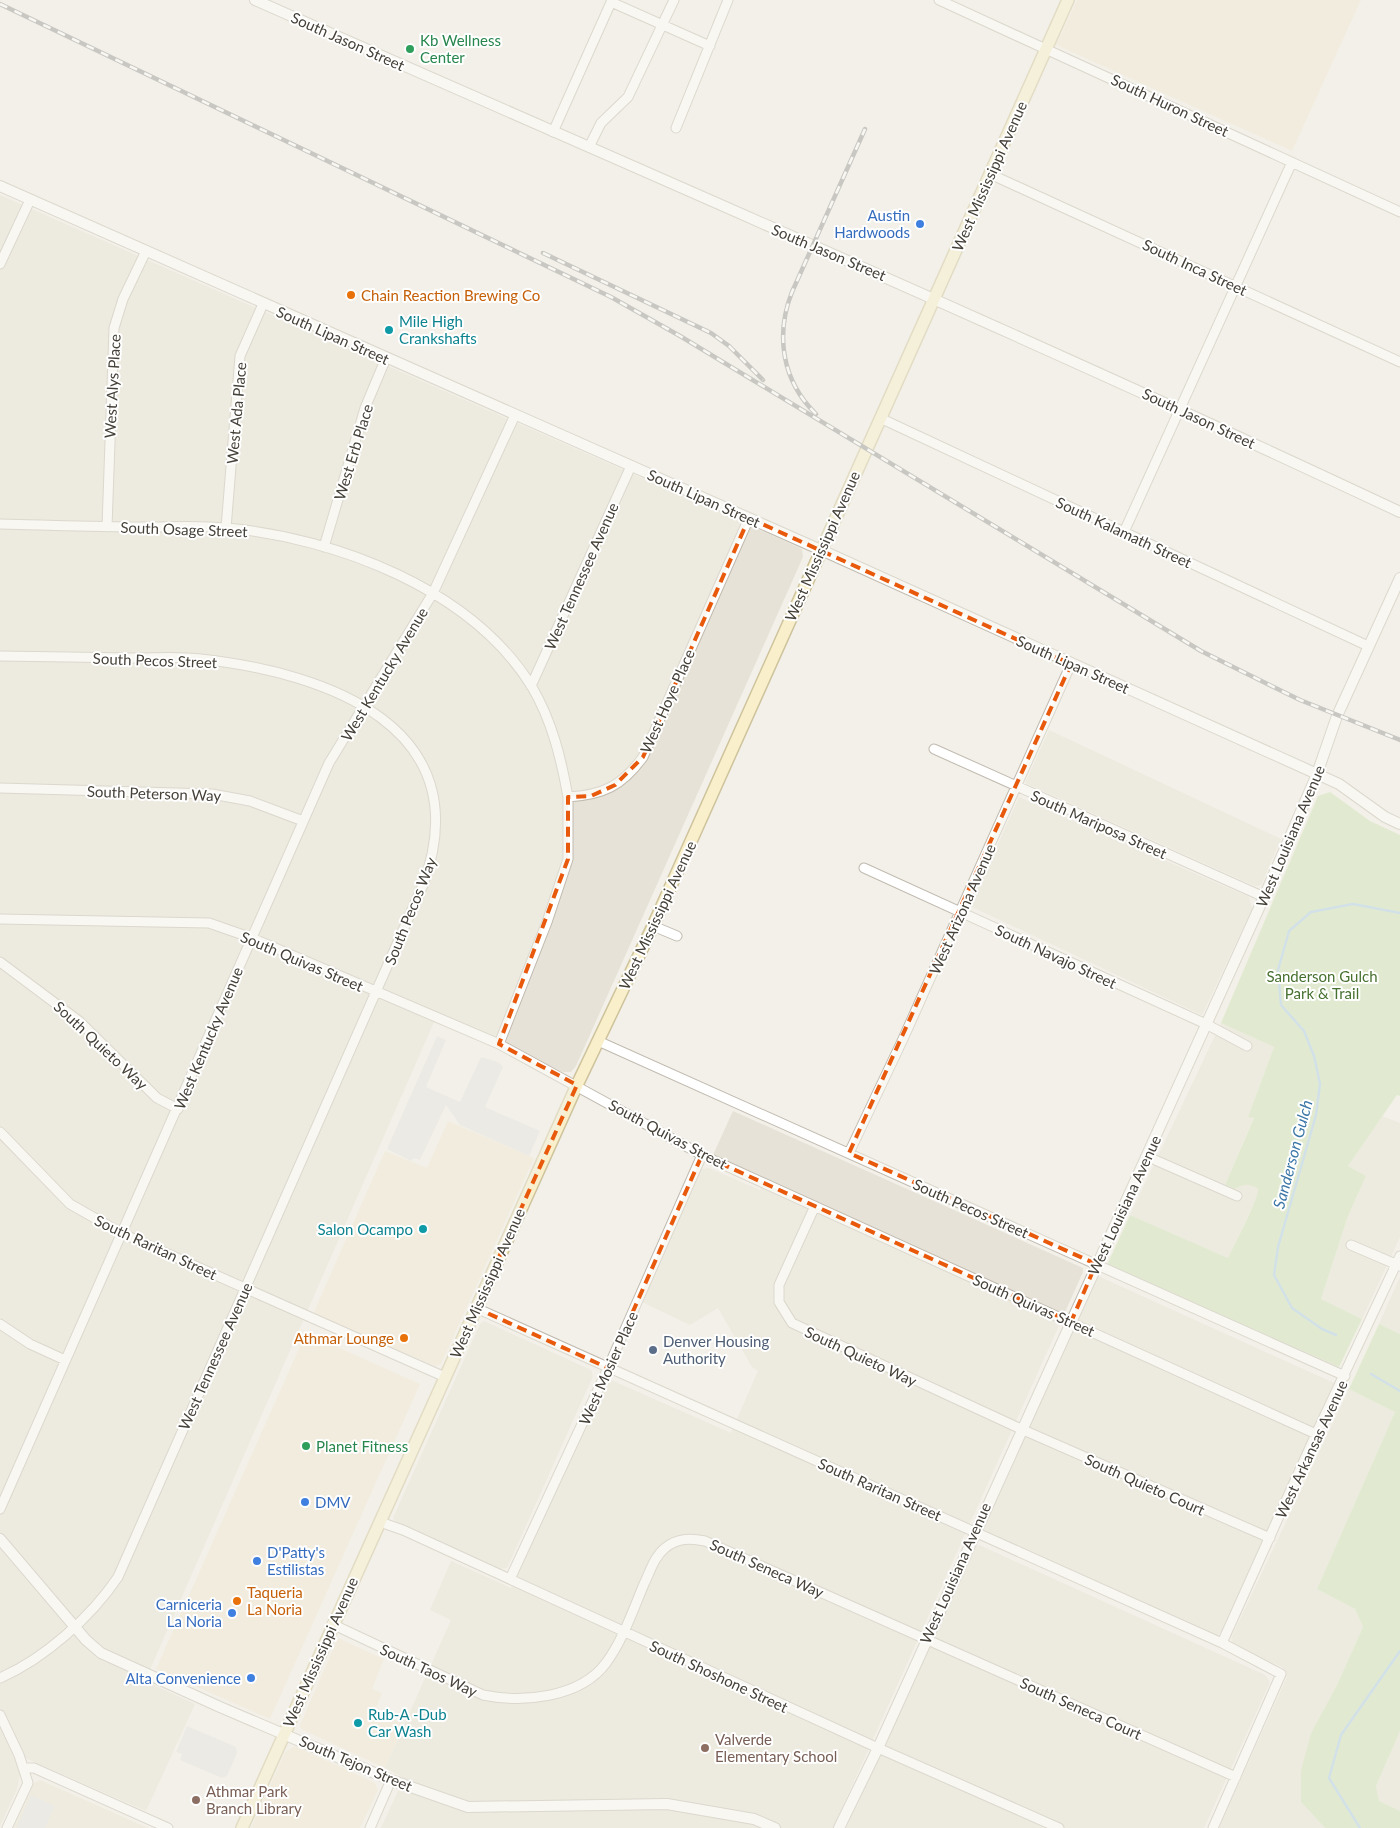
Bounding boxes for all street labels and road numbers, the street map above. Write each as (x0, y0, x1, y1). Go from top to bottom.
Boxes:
street label: South Jason Street (288, 8, 408, 74)
street label: South Huron Street (1108, 70, 1232, 140)
street label: West Mississippi Avenue (948, 98, 1030, 254)
street label: South Jason Street (769, 220, 889, 284)
street label: South Inca Street (1140, 235, 1251, 299)
street label: South Lipan Street (274, 302, 393, 368)
street label: West Alys Place (100, 333, 124, 439)
street label: West Ada Place (223, 361, 249, 465)
street label: South Jason Street (1140, 384, 1259, 452)
street label: West Erb Place (330, 402, 376, 502)
street label: South Lipan Street (645, 465, 764, 531)
street label: West Mississippi Avenue (781, 468, 863, 624)
street label: South Kalamath Street (1053, 493, 1195, 572)
street label: West Tennessee Avenue (540, 500, 622, 652)
street label: South Osage Street (120, 518, 249, 540)
street label: West Kentucky Avenue (337, 604, 431, 744)
street label: South Lipan Street (1014, 631, 1133, 697)
street label: West Hoye Place (636, 646, 698, 756)
street label: South Pecos Street (92, 649, 218, 671)
street label: West Louisiana Avenue (1252, 762, 1328, 910)
street label: South Peterson Way (87, 782, 222, 804)
street label: South Mariposa Street (1028, 786, 1170, 862)
street label: West Mississippi Avenue (615, 838, 699, 992)
street label: West Arizona Avenue (925, 841, 999, 977)
street label: South Pecos Way (380, 854, 440, 967)
street label: South Navajo Street (993, 920, 1120, 992)
street label: South Quivas Street (238, 927, 367, 995)
street label: West Kentucky Avenue (170, 964, 246, 1112)
street label: South Quieto Way (50, 997, 152, 1093)
street label: South Quivas Street (606, 1095, 731, 1173)
street label: West Louisiana Avenue (1084, 1132, 1164, 1278)
street label: South Pecos Street (910, 1174, 1032, 1242)
street label: West Mississippi Avenue (446, 1205, 528, 1361)
street label: South Raritan Street (92, 1211, 221, 1283)
street label: South Quivas Street (970, 1270, 1098, 1340)
street label: West Tennessee Avenue (174, 1280, 256, 1432)
street label: West Mosier Place (575, 1308, 641, 1428)
street label: South Quieto Way (802, 1322, 920, 1390)
street label: West Arkansas Avenue (1271, 1377, 1351, 1521)
street label: South Quieto Court (1082, 1449, 1208, 1519)
street label: South Raritan Street (816, 1454, 945, 1524)
street label: West Louisiana Avenue (916, 1500, 994, 1646)
street label: South Seneca Way (707, 1535, 827, 1601)
street label: West Mississippi Avenue (279, 1574, 361, 1730)
street label: South Shoshone Street (647, 1636, 792, 1716)
street label: South Taos Way (378, 1640, 481, 1700)
street label: South Seneca Court (1018, 1673, 1145, 1743)
street label: South Tejon Street (297, 1731, 416, 1795)

